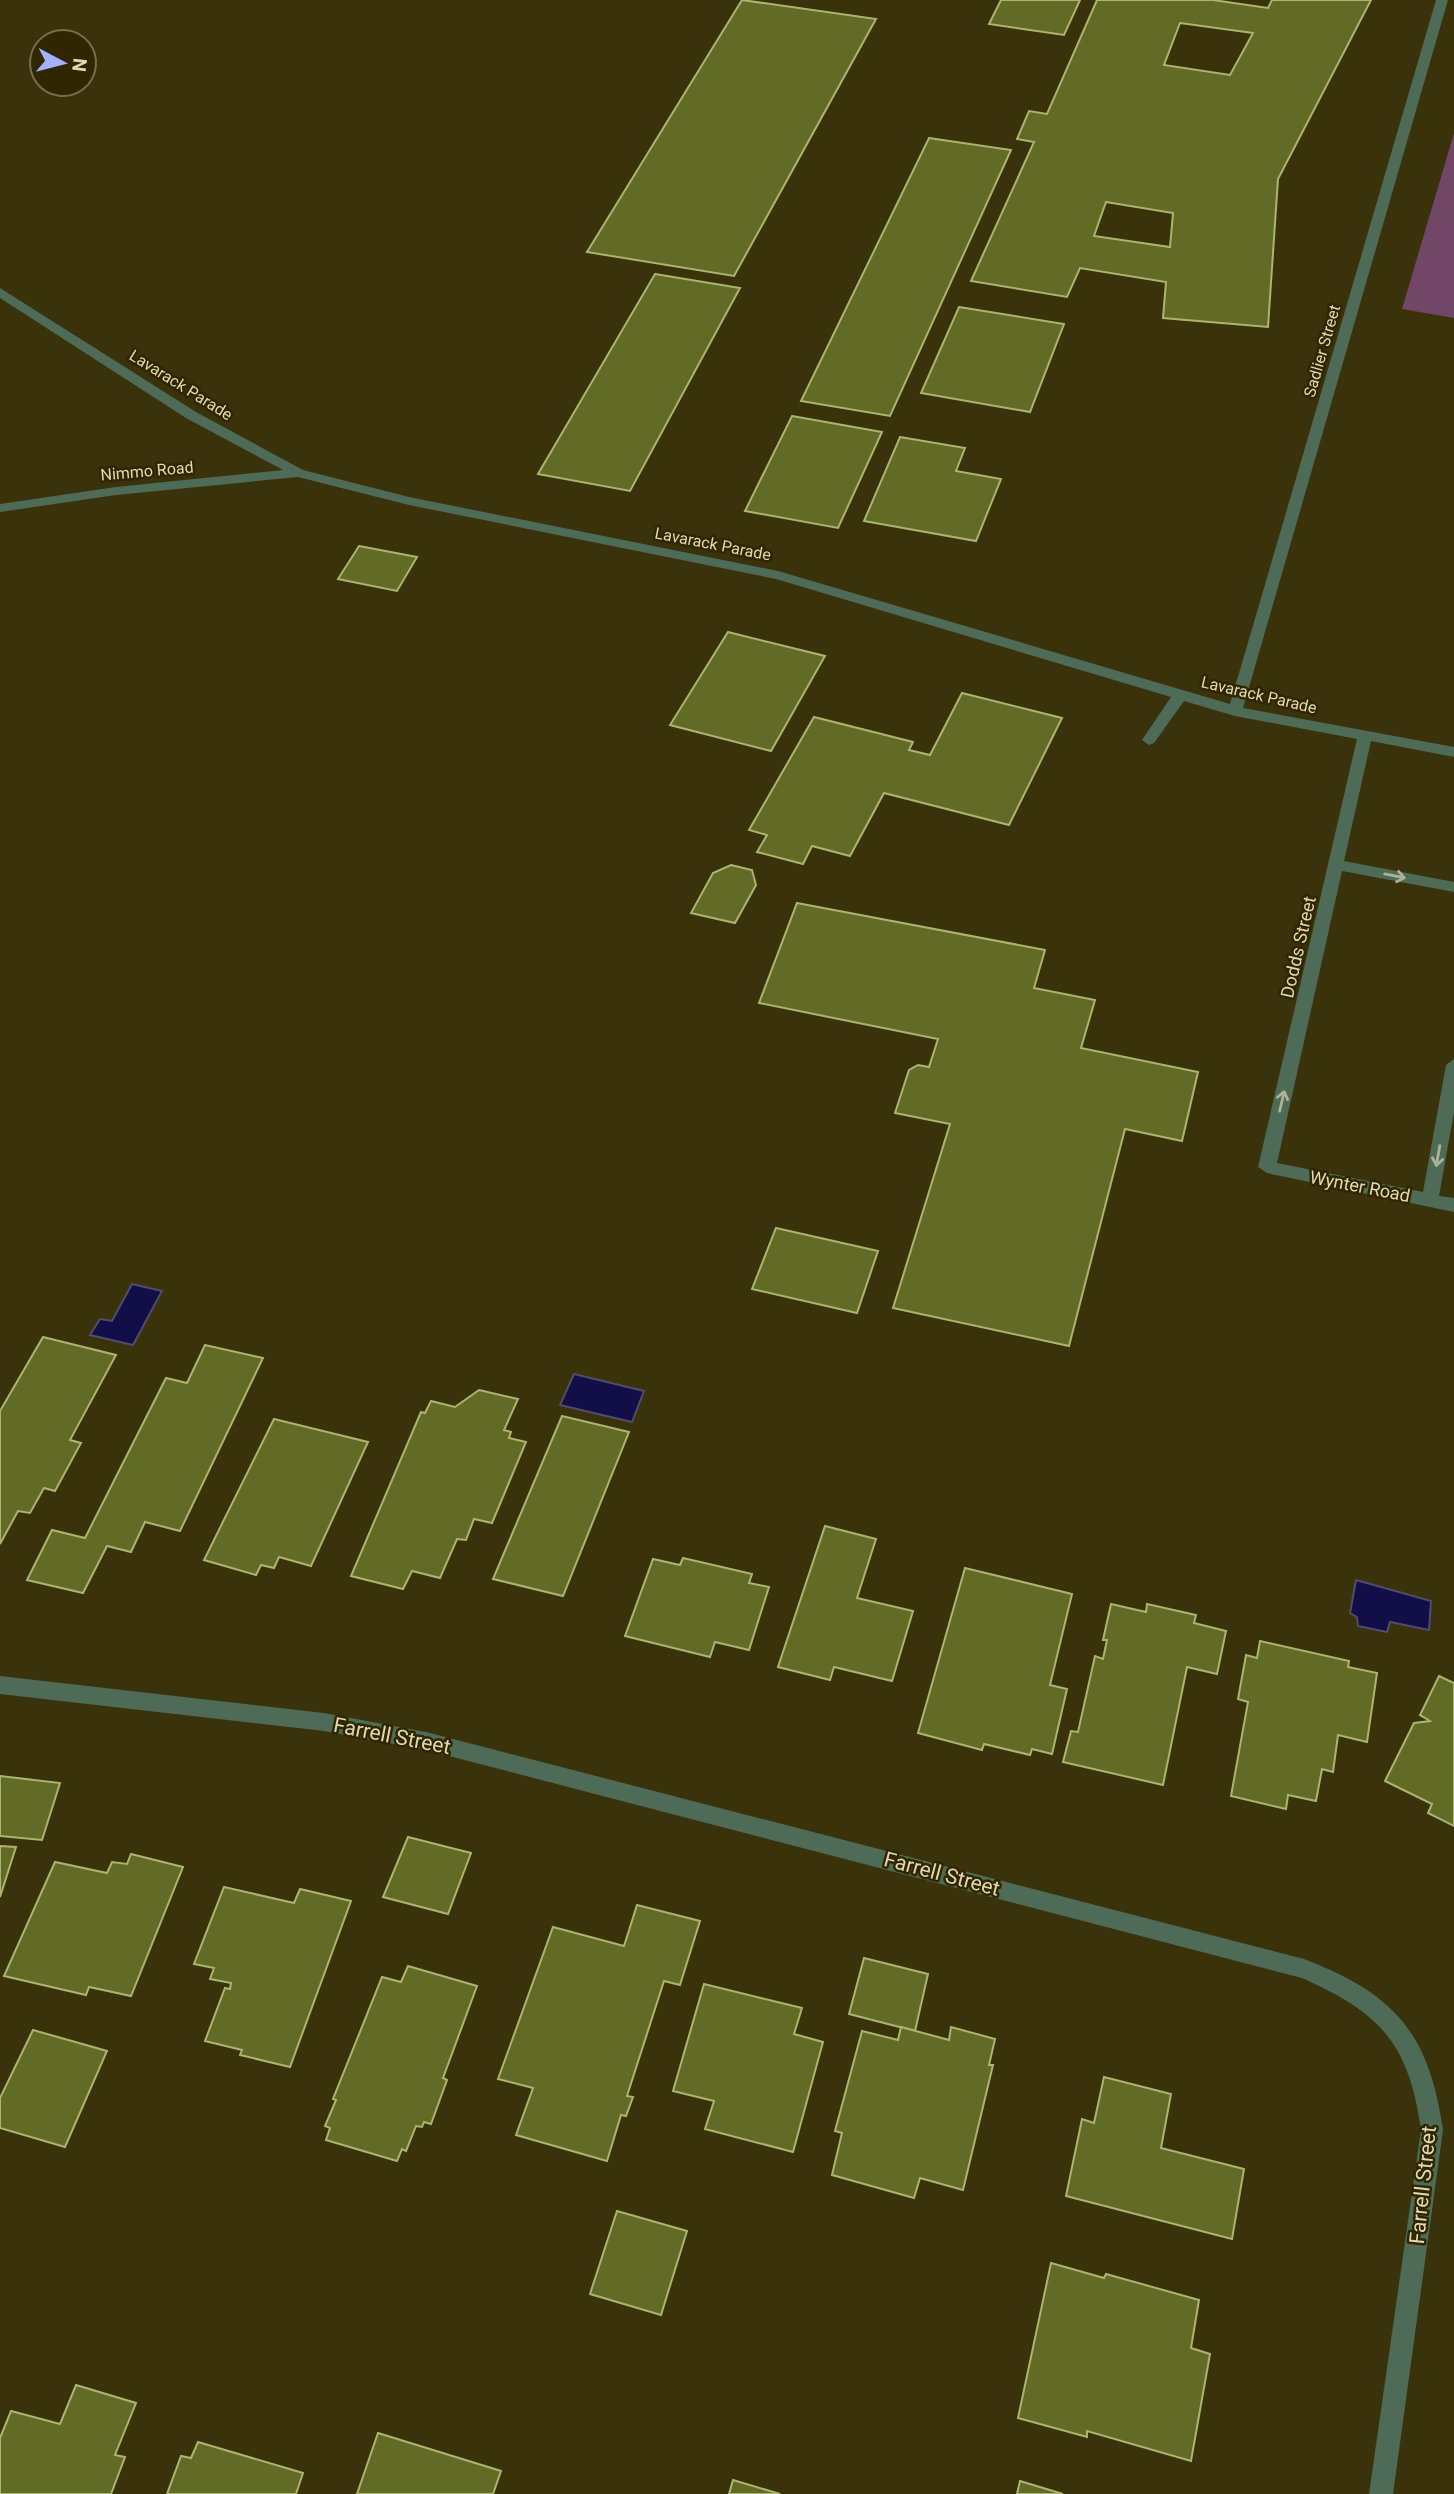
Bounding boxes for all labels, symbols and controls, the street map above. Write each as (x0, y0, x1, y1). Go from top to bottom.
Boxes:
north arrow (28, 28, 98, 98)
text: N (67, 57, 92, 73)
street label: Sadlier Street (1300, 303, 1344, 399)
street label: Lavarack Parade (126, 346, 236, 424)
street label: Nimmo Road (100, 457, 194, 485)
street label: Lavarack Parade (653, 523, 773, 565)
street label: Lavarack Parade (1199, 672, 1319, 718)
one-way arrow (1383, 870, 1406, 884)
street label: Dodds Street (1276, 894, 1320, 1000)
one-way arrow (1276, 1090, 1289, 1113)
one-way arrow (1431, 1145, 1444, 1167)
street label: Wynter Road (1308, 1166, 1412, 1206)
street label: Farrell Street (331, 1713, 453, 1759)
street label: Farrell Street (882, 1847, 1003, 1901)
street label: Farrell Street (1405, 2125, 1441, 2245)

